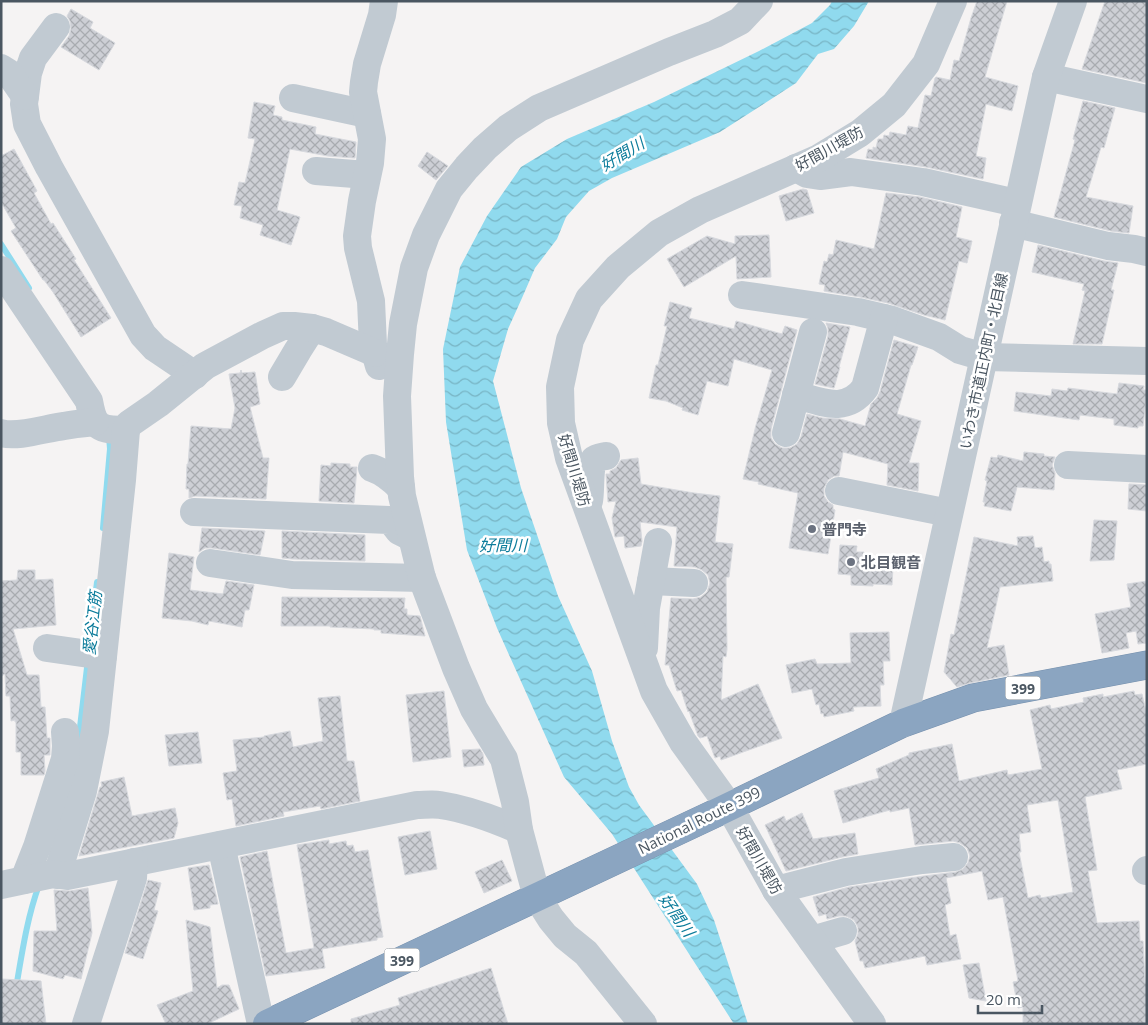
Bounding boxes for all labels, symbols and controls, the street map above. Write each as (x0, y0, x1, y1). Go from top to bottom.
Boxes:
street label: 好間川堤防 (791, 121, 867, 175)
water label: 好間川 (596, 131, 650, 176)
street label: いわき市道正内町・北目線 (955, 271, 1011, 451)
street label: 好間川堤防 (554, 431, 596, 509)
place label: 普門寺 (822, 519, 867, 539)
marker: 普門寺 (806, 523, 818, 535)
water label: 好間川 (479, 534, 529, 556)
place label: 北目観音 (861, 552, 921, 572)
marker: 北目観音 (845, 556, 857, 568)
water label: 愛谷江筋 (78, 587, 107, 656)
road number: 399 (1006, 676, 1040, 700)
street label: National Route 399 (634, 782, 764, 858)
street label: 好間川堤防 (733, 823, 787, 897)
water label: 好間川 (654, 889, 701, 943)
road number: 399 (384, 948, 420, 972)
scale bar (978, 982, 1042, 1014)
text: 20 m (986, 989, 1021, 1009)

